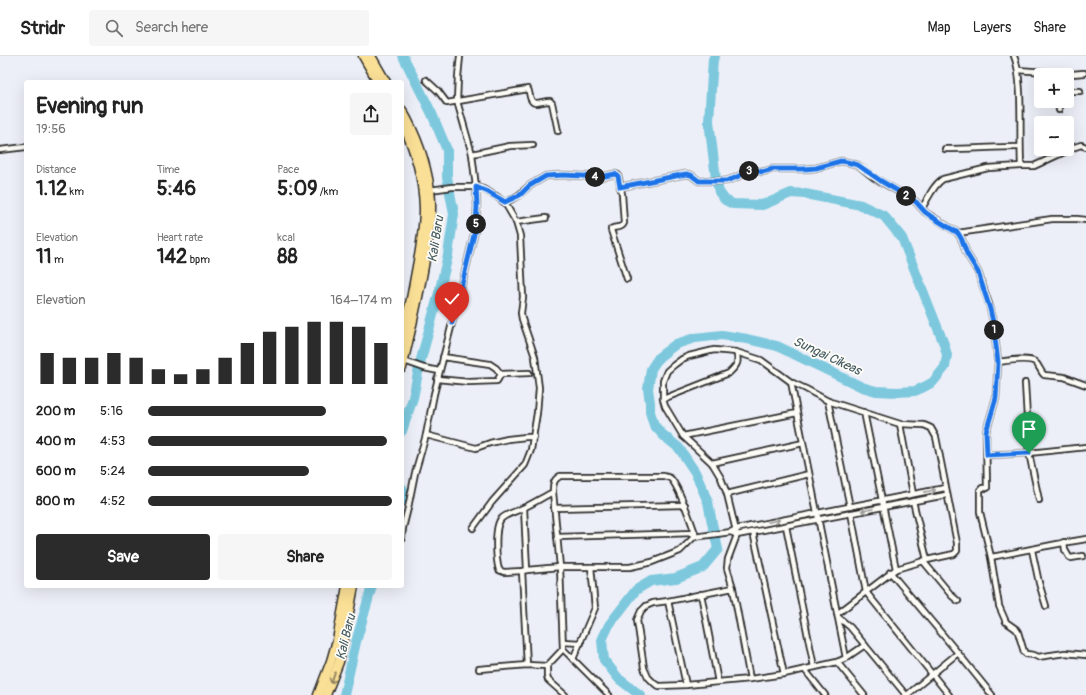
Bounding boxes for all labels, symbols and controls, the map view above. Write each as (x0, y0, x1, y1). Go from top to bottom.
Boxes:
search box (89, 10, 369, 46)
text: Stridr (20, 16, 65, 40)
icon: search (103, 17, 125, 39)
text: Search here (135, 18, 208, 37)
text: Map (928, 19, 951, 36)
text: Layers (973, 19, 1011, 36)
text: Share (1033, 19, 1066, 36)
map controls (1034, 68, 1074, 156)
button: + (1034, 68, 1074, 108)
text: Evening run (36, 92, 144, 120)
button: share (350, 93, 392, 135)
button: − (1034, 116, 1074, 156)
text: 19:56 (36, 121, 66, 137)
pin: 3 (739, 161, 759, 181)
text: Distance (36, 163, 76, 176)
text: Time (157, 163, 180, 176)
text: Pace (277, 163, 299, 176)
text: 3 (746, 164, 752, 177)
pin: 4 (585, 167, 605, 187)
text: 4 (592, 170, 598, 183)
text: 1.12 (36, 176, 67, 201)
text: 5:46 (157, 176, 196, 201)
text: 5:09 (277, 176, 317, 201)
text: km (67, 185, 84, 198)
text: /km (317, 185, 338, 198)
pin: 2 (896, 186, 916, 206)
text: 2 (903, 189, 909, 202)
water label: Kali Baru (424, 213, 448, 263)
pin: 5 (466, 214, 486, 234)
text: 5 (473, 217, 479, 230)
text: Elevation (36, 231, 78, 244)
text: Heart rate (157, 231, 203, 244)
text: kcal (277, 231, 295, 244)
text: 11 (36, 244, 52, 269)
text: 142 (157, 244, 187, 269)
text: 88 (277, 244, 298, 269)
text: m (52, 253, 64, 266)
text: bpm (187, 253, 210, 266)
pin (435, 282, 469, 323)
icon: check (441, 288, 463, 310)
text: Elevation (36, 292, 86, 308)
text: 164–174 m (330, 292, 392, 308)
pin: 1 (984, 320, 1004, 340)
text: 1 (992, 323, 996, 336)
water label: Sungai Cikeas (790, 333, 866, 380)
text: 200 m (36, 403, 75, 419)
text: 5:16 (100, 403, 123, 419)
pin (1012, 412, 1046, 453)
icon: arrive (1018, 418, 1040, 440)
text: 400 m (36, 433, 76, 449)
text: 4:53 (100, 433, 125, 449)
text: 600 m (36, 463, 76, 479)
text: 5:24 (100, 463, 125, 479)
one-way arrow (923, 487, 936, 495)
text: 800 m (36, 493, 75, 509)
text: 4:52 (100, 493, 125, 509)
one-way arrow (861, 506, 874, 514)
one-way arrow (768, 517, 781, 525)
button: Save (36, 534, 210, 580)
button: Share (218, 534, 392, 580)
water label: Kali Baru (333, 611, 360, 662)
one-way arrow (328, 672, 336, 684)

